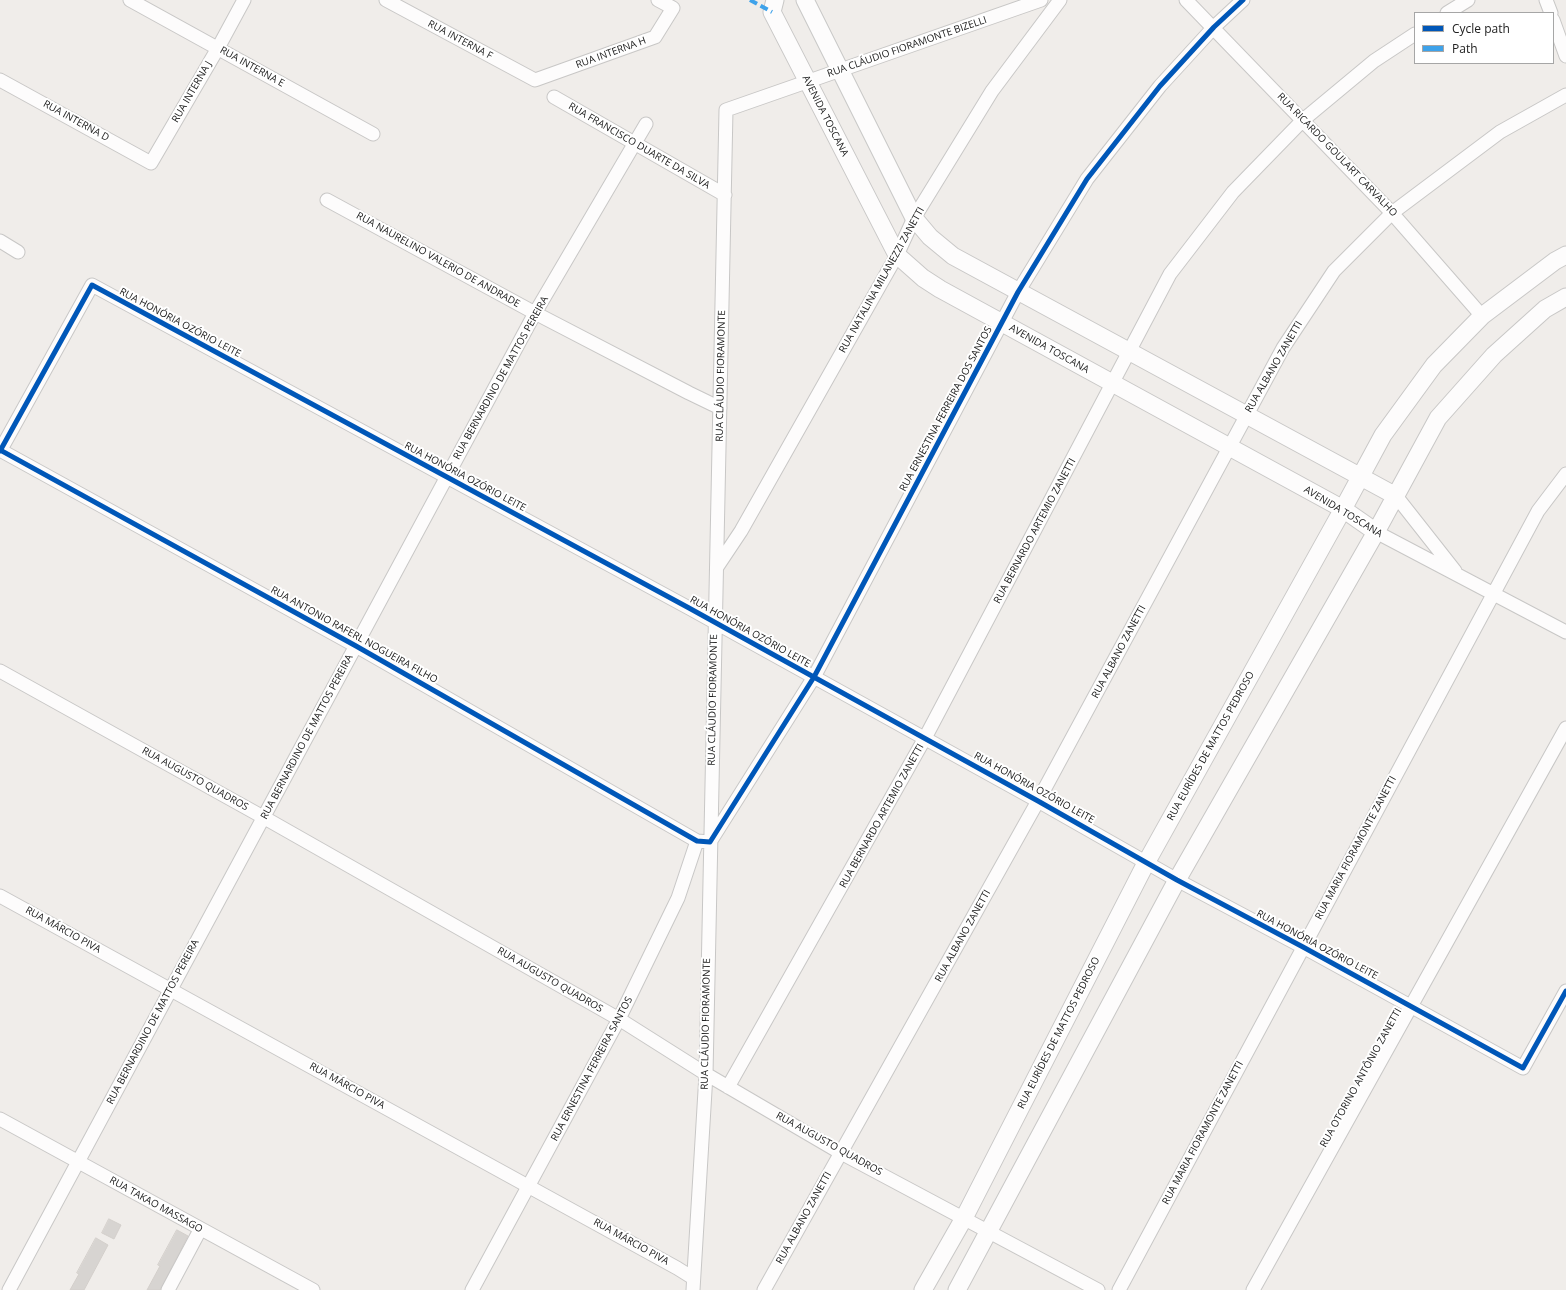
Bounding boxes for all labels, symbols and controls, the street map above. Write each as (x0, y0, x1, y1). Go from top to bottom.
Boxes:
legend (1414, 12, 1554, 64)
street label: RUA CLÁUDIO FIORAMONTE BIZELLI (826, 14, 988, 80)
street label: RUA INTERNA F (426, 18, 494, 62)
text: Cycle path (1452, 20, 1510, 37)
street label: RUA INTERNA H (574, 35, 648, 71)
text: Path (1452, 40, 1478, 57)
street label: RUA INTERNA E (218, 44, 286, 90)
street label: RUA INTERNA J (170, 59, 214, 125)
street label: AVENIDA TOSCANA (799, 73, 851, 159)
street label: RUA RICARDO GOULART CARVALHO (1275, 91, 1399, 219)
street label: RUA INTERNA D (41, 98, 111, 144)
street label: RUA FRANCISCO DUARTE DA SILVA (566, 100, 712, 192)
street label: RUA NATALINA MILANEZZI ZANETTI (837, 205, 927, 355)
street label: RUA NAURELINO VALERIO DE ANDRADE (354, 210, 522, 310)
street label: RUA HONÓRIA OZÓRIO LEITE (117, 286, 243, 360)
street label: RUA BERNARDINO DE MATTOS PEREIRA (451, 294, 551, 462)
street label: RUA CLÁUDIO FIORAMONTE (714, 310, 728, 442)
street label: RUA ALBANO ZANETTI (1243, 319, 1305, 415)
street label: AVENIDA TOSCANA (1007, 322, 1091, 376)
street label: RUA ERNESTINA FERREIRA DOS SANTOS (897, 324, 995, 494)
street label: RUA HONÓRIA OZÓRIO LEITE (402, 440, 528, 514)
street label: RUA BERNARDO ARTEMIO ZANETTI (991, 456, 1079, 606)
street label: AVENIDA TOSCANA (1302, 484, 1384, 540)
street label: RUA ANTONIO RAFERL NOGUEIRA FILHO (268, 584, 440, 686)
street label: RUA HONÓRIA OZÓRIO LEITE (688, 594, 812, 670)
street label: RUA ALBANO ZANETTI (1089, 603, 1149, 701)
street label: RUA CLÁUDIO FIORAMONTE (706, 634, 720, 766)
street label: RUA BERNARDINO DE MATTOS PEREIRA (258, 653, 356, 821)
street label: RUA EURÍDES DE MATTOS PEDROSO (1165, 669, 1257, 823)
street label: RUA BERNARDO ARTEMIO ZANETTI (837, 742, 927, 890)
street label: RUA AUGUSTO QUADROS (140, 745, 250, 813)
street label: RUA HONÓRIA OZÓRIO LEITE (972, 750, 1096, 826)
street label: RUA MARIA FIORAMONTE ZANETTI (1313, 774, 1399, 922)
street label: RUA ALBANO ZANETTI (933, 888, 993, 984)
street label: RUA MÁRCIO PIVA (23, 904, 103, 956)
street label: RUA HONÓRIA OZÓRIO LEITE (1254, 908, 1380, 982)
street label: RUA BERNARDINO DE MATTOS PEREIRA (104, 938, 202, 1106)
street label: RUA AUGUSTO QUADROS (495, 945, 605, 1015)
street label: RUA EURÍDES DE MATTOS PEDROSO (1015, 955, 1103, 1111)
street label: RUA CLÁUDIO FIORAMONTE (699, 958, 713, 1090)
street label: RUA ERNESTINA FERREIRA SANTOS (549, 995, 635, 1143)
street label: RUA OTORINO ANTÔNIO ZANETTI (1318, 1006, 1404, 1150)
street label: RUA MARIA FIORAMONTE ZANETTI (1160, 1059, 1246, 1207)
street label: RUA MÁRCIO PIVA (307, 1060, 387, 1112)
street label: RUA AUGUSTO QUADROS (774, 1110, 884, 1178)
street label: RUA ALBANO ZANETTI (774, 1170, 834, 1266)
street label: RUA TAKAO MASSAGO (107, 1174, 205, 1236)
street label: RUA MÁRCIO PIVA (591, 1216, 671, 1268)

